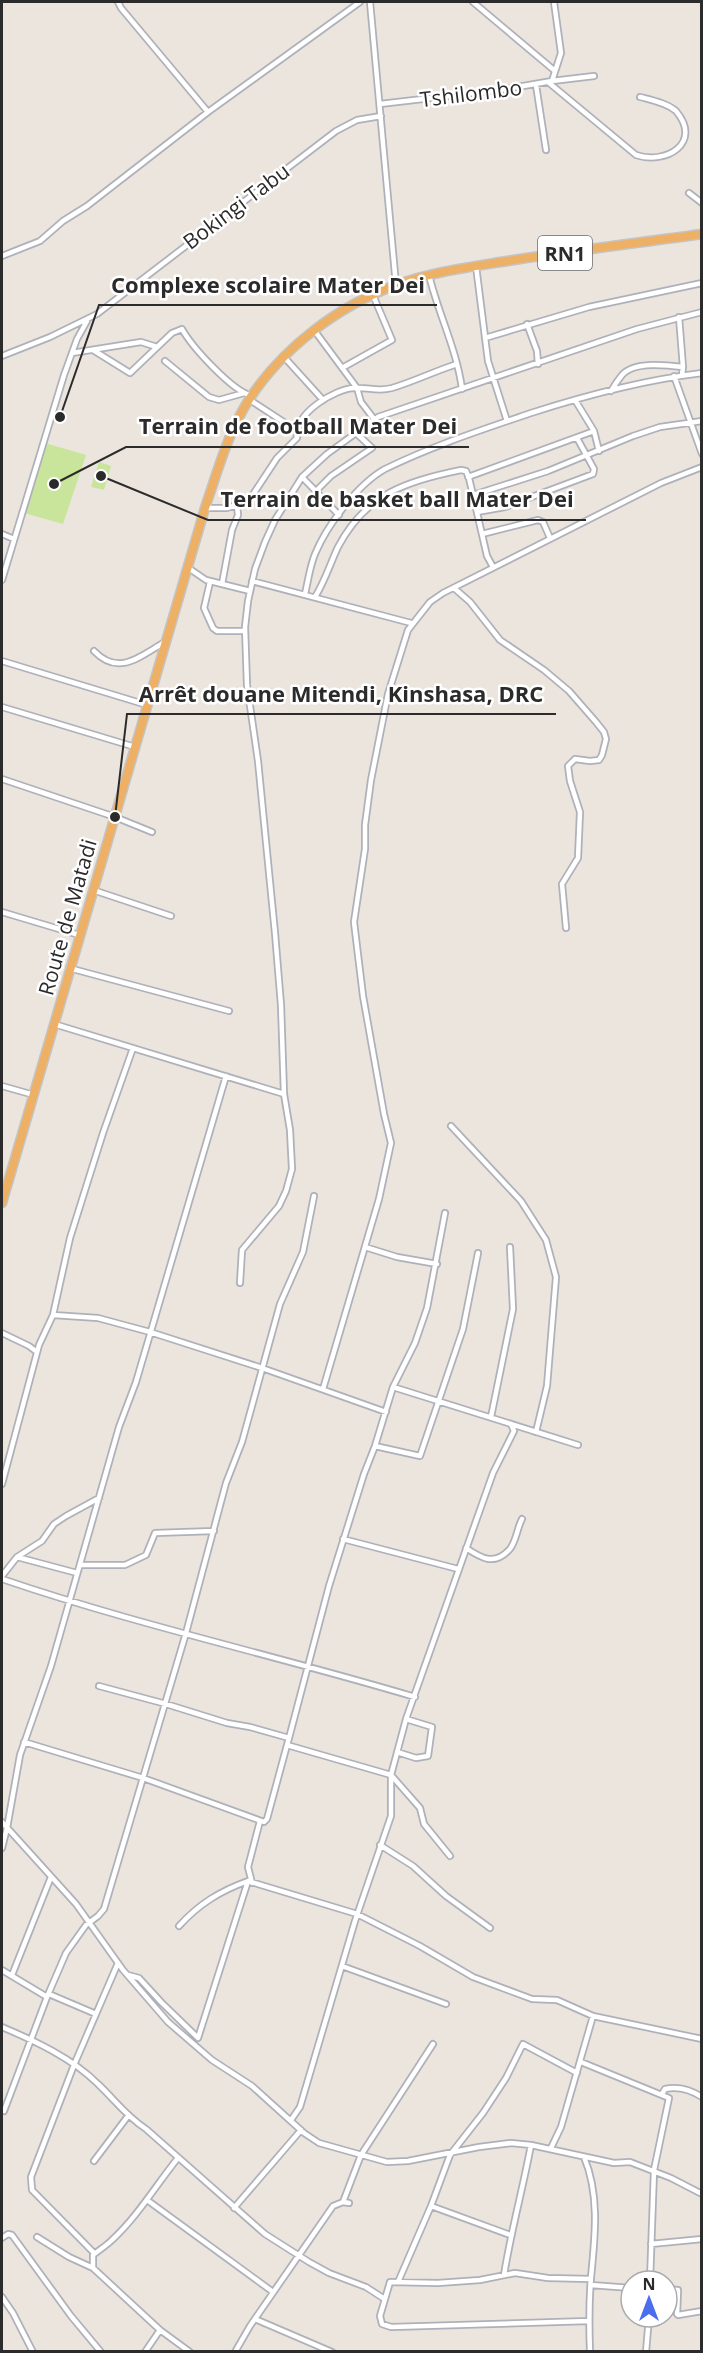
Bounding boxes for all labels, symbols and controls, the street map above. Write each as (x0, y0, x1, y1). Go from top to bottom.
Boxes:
street label: Tshilombo (418, 73, 524, 113)
street label: Bokingi Tabu (177, 157, 295, 255)
road number: RN1 (538, 236, 592, 270)
callout: Complexe scolaire Mater Dei (99, 265, 437, 305)
text: Complexe scolaire Mater Dei (111, 269, 425, 299)
callout: Terrain de football Mater Dei (126, 407, 469, 447)
text: Terrain de football Mater Dei (139, 410, 457, 440)
callout: Terrain de basket ball Mater Dei (208, 480, 586, 520)
text: Terrain de basket ball Mater Dei (220, 483, 574, 513)
callout: Arrêt douane Mitendi, Kinshasa, DRC (127, 674, 556, 714)
text: Arrêt douane Mitendi, Kinshasa, DRC (139, 678, 543, 708)
street label: Route de Matadi (31, 836, 103, 998)
north arrow (619, 2269, 679, 2329)
text: N (642, 2273, 656, 2295)

